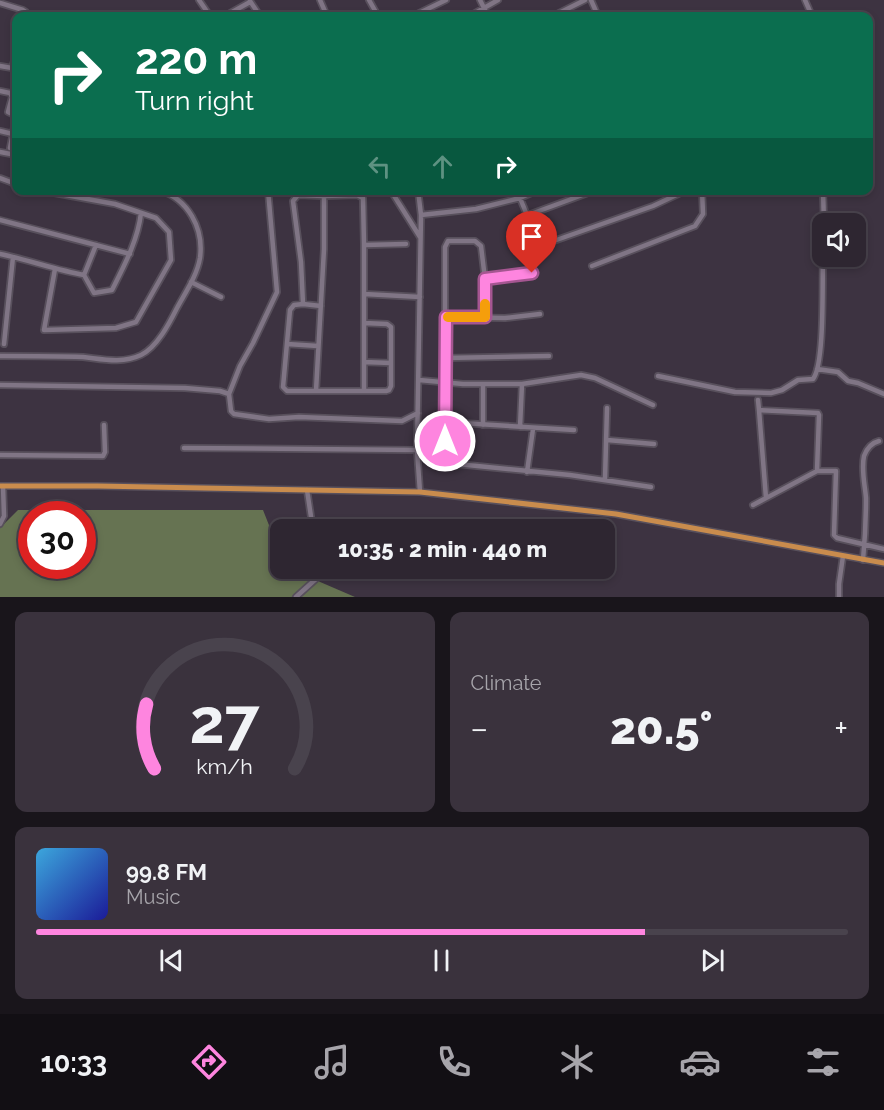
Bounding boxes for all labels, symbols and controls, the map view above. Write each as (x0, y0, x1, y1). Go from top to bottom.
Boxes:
text: 220 m (135, 35, 257, 84)
icon: right (36, 36, 114, 114)
text: Turn right (135, 85, 254, 116)
icon: left (363, 150, 396, 183)
icon: ahead (426, 150, 459, 183)
icon: right (489, 150, 522, 183)
pin (506, 211, 557, 273)
map controls (812, 213, 866, 267)
button: sound (812, 213, 866, 267)
icon: arrive (515, 220, 548, 253)
position arrow (413, 409, 477, 473)
speed limit sign: 30 (18, 501, 96, 579)
text: 10:35 · 2 min · 440 m (338, 536, 547, 562)
text: Climate (471, 671, 542, 695)
text: 27 (190, 684, 261, 758)
text: 20.5° (610, 702, 713, 755)
text: − (471, 709, 488, 748)
text: + (834, 709, 848, 748)
text: km/h (196, 754, 253, 779)
text: 99.8 FM (126, 859, 207, 885)
text: Music (126, 885, 180, 909)
icon: previous (155, 944, 188, 977)
icon: pause (425, 944, 458, 977)
icon: next (696, 944, 729, 977)
icon: directions (188, 1041, 230, 1083)
icon: music (311, 1041, 353, 1083)
icon: phone (433, 1041, 475, 1083)
icon: climate (556, 1041, 598, 1083)
icon: car (679, 1041, 721, 1083)
icon: filters (802, 1041, 844, 1083)
text: 10:33 (40, 1047, 107, 1078)

